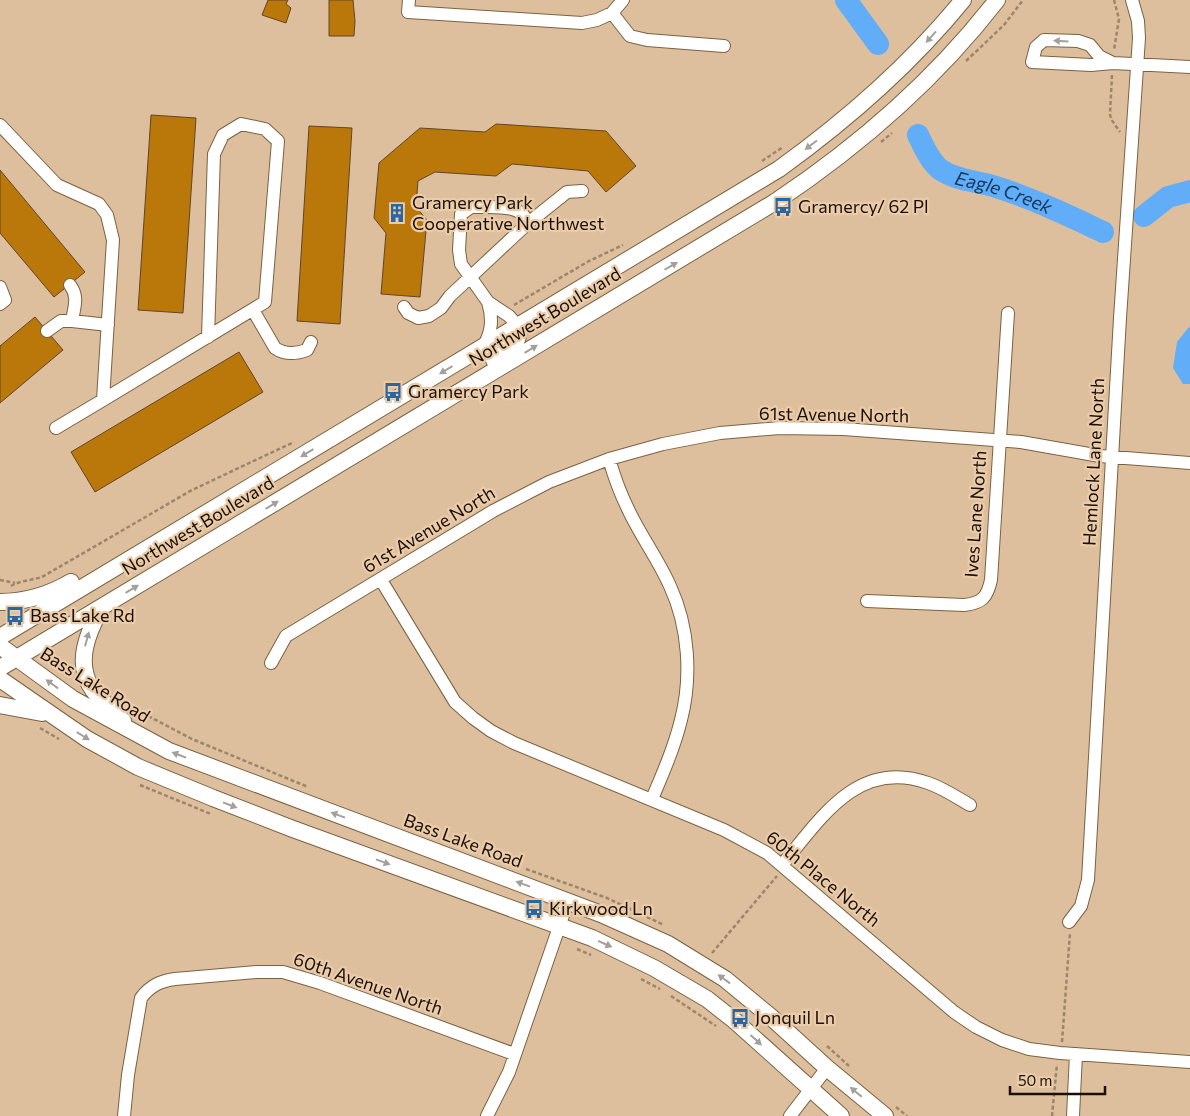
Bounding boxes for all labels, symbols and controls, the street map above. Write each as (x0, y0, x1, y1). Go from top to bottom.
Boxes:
one-way arrow (926, 30, 937, 43)
one-way arrow (1053, 36, 1069, 44)
one-way arrow (805, 140, 818, 151)
water label: Eagle Creek (953, 166, 1057, 218)
place label: Gramercy Park Cooperative Northwest (412, 191, 604, 234)
place label: Gramercy/ 62 Pl (798, 195, 929, 217)
bus stop icon: Gramercy/ 62 Pl (772, 196, 794, 218)
building icon: Gramercy Park Cooperative Northwest (386, 202, 408, 224)
one-way arrow (664, 261, 677, 270)
street label: Northwest Boulevard (464, 262, 625, 370)
one-way arrow (525, 345, 538, 354)
one-way arrow (440, 365, 453, 374)
street label: Hemlock Lane North (1078, 377, 1108, 547)
place label: Gramercy Park (408, 380, 529, 402)
bus stop icon: Gramercy Park (382, 381, 404, 403)
street label: 61st Avenue North (759, 402, 909, 426)
one-way arrow (300, 449, 313, 458)
street label: Ives Lane North (960, 450, 990, 578)
street label: Northwest Boulevard (117, 471, 278, 579)
street label: 61st Avenue North (358, 481, 499, 577)
one-way arrow (265, 500, 278, 509)
one-way arrow (126, 584, 139, 593)
place label: Bass Lake Rd (30, 604, 135, 626)
bus stop icon: Bass Lake Rd (4, 605, 26, 627)
one-way arrow (84, 631, 92, 646)
street label: Bass Lake Road (37, 642, 154, 727)
one-way arrow (45, 679, 59, 689)
one-way arrow (77, 732, 90, 741)
one-way arrow (171, 751, 186, 759)
one-way arrow (223, 801, 238, 809)
street label: Bass Lake Road (401, 808, 526, 872)
one-way arrow (330, 811, 345, 818)
street label: 60th Place North (762, 826, 885, 931)
one-way arrow (375, 858, 390, 866)
one-way arrow (515, 880, 530, 888)
place label: Kirkwood Ln (549, 897, 653, 919)
bus stop icon: Kirkwood Ln (523, 898, 545, 920)
one-way arrow (598, 940, 612, 948)
street label: 60th Avenue North (291, 947, 446, 1019)
one-way arrow (717, 974, 731, 984)
place label: Jonquil Ln (755, 1006, 835, 1028)
bus stop icon: Jonquil Ln (729, 1007, 751, 1029)
one-way arrow (750, 1034, 763, 1045)
scale bar (1010, 1064, 1105, 1096)
text: 50 m (1018, 1071, 1052, 1089)
one-way arrow (850, 1087, 862, 1098)

